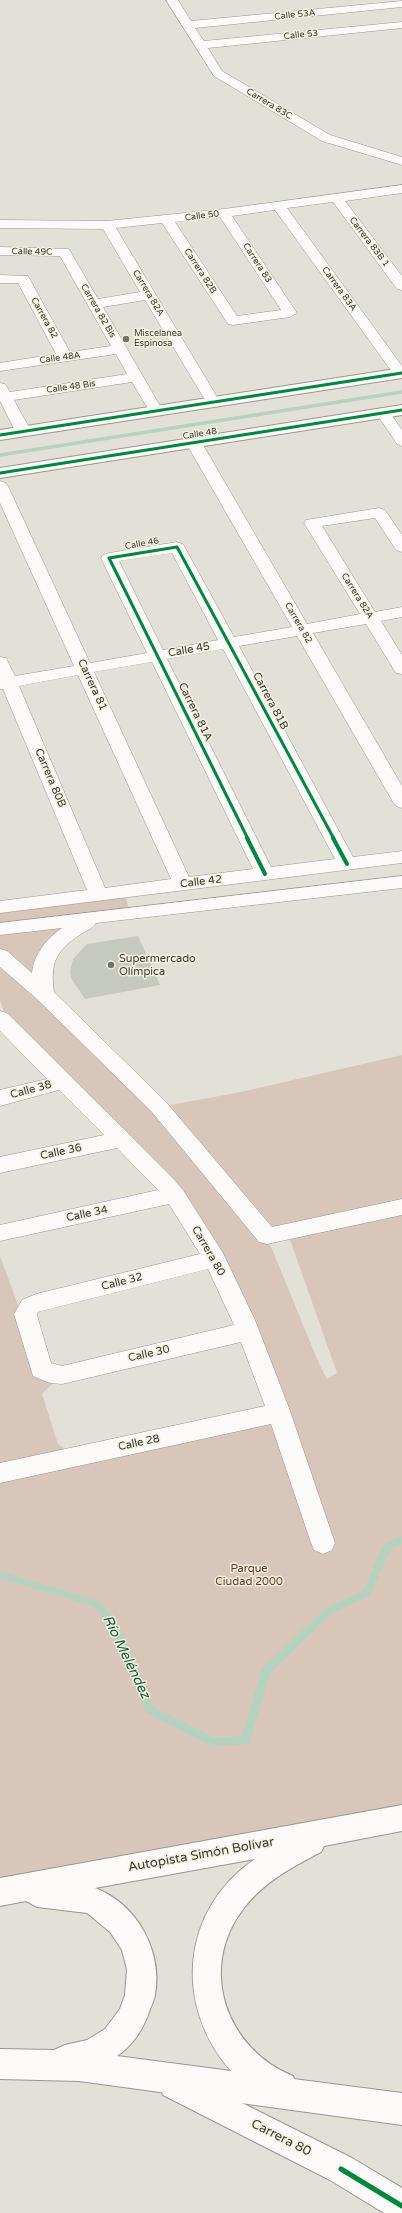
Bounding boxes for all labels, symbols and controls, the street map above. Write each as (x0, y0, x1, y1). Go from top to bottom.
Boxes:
street label: Calle 53A (274, 7, 316, 23)
street label: Calle 53 (283, 28, 319, 42)
street label: Carrera 83C (244, 86, 294, 122)
street label: Calle 50 (184, 209, 220, 223)
street label: Carrera 83B 1 (347, 215, 391, 269)
street label: Carrera 83 (240, 241, 274, 285)
street label: Calle 49C (12, 246, 52, 258)
street label: Carrera 82B (181, 246, 219, 296)
street label: Carrera 83A (319, 265, 359, 313)
street label: Carrera 82A (130, 268, 166, 318)
street label: Carrera 82 Bis (78, 282, 118, 340)
street label: Carrera 82 (28, 296, 60, 340)
place label: Miscelanea Espinosa (134, 329, 182, 350)
marker: Miscelanea Espinosa (121, 334, 131, 344)
street label: Calle 48A (39, 350, 81, 366)
street label: Calle 48 Bis (46, 378, 96, 396)
street label: Calle 48 (182, 426, 218, 442)
street label: Calle 46 (124, 536, 160, 552)
street label: Carrera 82A (339, 571, 375, 621)
street label: Carrera 82 (282, 601, 314, 645)
street label: Calle 45 (167, 640, 211, 660)
street label: Carrera 81 (74, 657, 110, 713)
street label: Carrera 81B (249, 670, 291, 732)
street label: Carrera 81A (175, 681, 215, 743)
street label: Carrera 80B (32, 746, 68, 810)
street label: Calle 42 (179, 873, 223, 891)
place label: Supermercado Olímpica (119, 952, 196, 978)
marker: Supermercado Olímpica (106, 960, 116, 970)
street label: Calle 38 (9, 1078, 53, 1102)
street label: Calle 36 (39, 1141, 83, 1163)
street label: Calle 34 (65, 1203, 109, 1225)
street label: Carrera 80 (188, 1224, 228, 1278)
street label: Calle 32 (100, 1270, 144, 1294)
street label: Calle 30 (127, 1343, 171, 1365)
street label: Calle 28 (117, 1432, 161, 1454)
park label: Parque Ciudad 2000 (215, 1562, 283, 1588)
water label: Río Meléndez (99, 1613, 153, 1701)
street label: Autopista Simón Bolívar (127, 1834, 275, 1876)
street label: Carrera 80 (248, 2116, 314, 2160)

